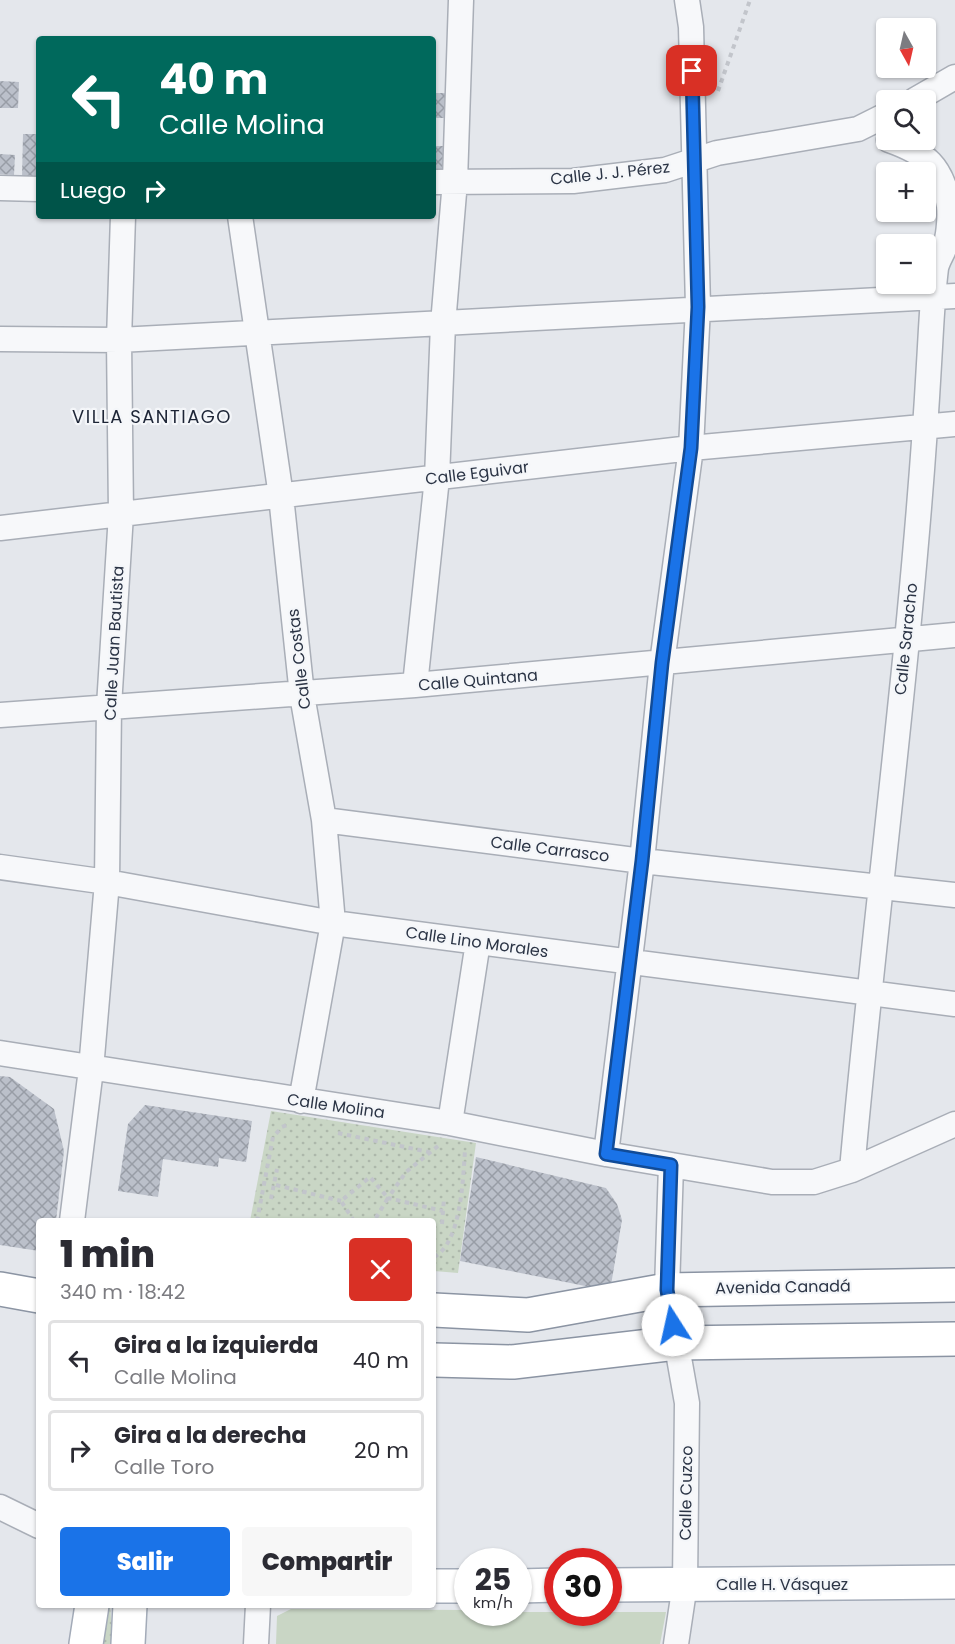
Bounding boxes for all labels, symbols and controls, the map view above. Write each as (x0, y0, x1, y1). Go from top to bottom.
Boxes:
north arrow (876, 18, 936, 78)
map controls (876, 18, 936, 294)
pin (666, 45, 717, 96)
text: 40 m (159, 50, 268, 109)
icon: arrive (675, 54, 708, 87)
icon: left (60, 60, 138, 138)
button: search (876, 90, 936, 150)
text: Calle Molina (159, 106, 325, 143)
street label: Calle J. J. Pérez (549, 155, 671, 191)
button: + (876, 162, 936, 222)
icon: right (138, 174, 171, 207)
text: Luego (60, 175, 126, 206)
button: − (876, 234, 936, 294)
district label: VILLA SANTIAGO (72, 404, 232, 429)
street label: Calle Eguivar (424, 455, 530, 491)
street label: Calle Juan Bautista (98, 565, 130, 721)
street label: Calle Saracho (889, 582, 923, 696)
street label: Calle Costas (281, 607, 317, 711)
street label: Calle Quintana (417, 663, 539, 697)
street label: Calle Carrasco (489, 830, 611, 868)
street label: Calle Lino Morales (404, 921, 550, 963)
street label: Calle Molina (286, 1088, 386, 1124)
text: 1 min (60, 1229, 155, 1280)
button: close (349, 1238, 412, 1301)
street label: Avenida Canadá (715, 1274, 851, 1300)
text: 340 m · 18:42 (60, 1278, 185, 1306)
position arrow (641, 1293, 705, 1357)
text: Gira a la izquierda (114, 1330, 318, 1361)
icon: left (63, 1344, 96, 1377)
text: 40 m (353, 1345, 409, 1376)
text: Calle Molina (114, 1363, 237, 1391)
text: Gira a la derecha (114, 1420, 307, 1451)
icon: right (63, 1434, 96, 1467)
text: 20 m (354, 1435, 409, 1466)
street label: Calle Cuzco (674, 1445, 698, 1541)
text: Calle Toro (114, 1453, 214, 1481)
button: Salir (60, 1527, 230, 1596)
button: Compartir (242, 1527, 412, 1596)
speed limit sign: 30 (544, 1548, 622, 1626)
text: 25 (475, 1558, 511, 1601)
street label: Calle H. Vásquez (716, 1573, 848, 1596)
text: km/h (473, 1592, 513, 1613)

